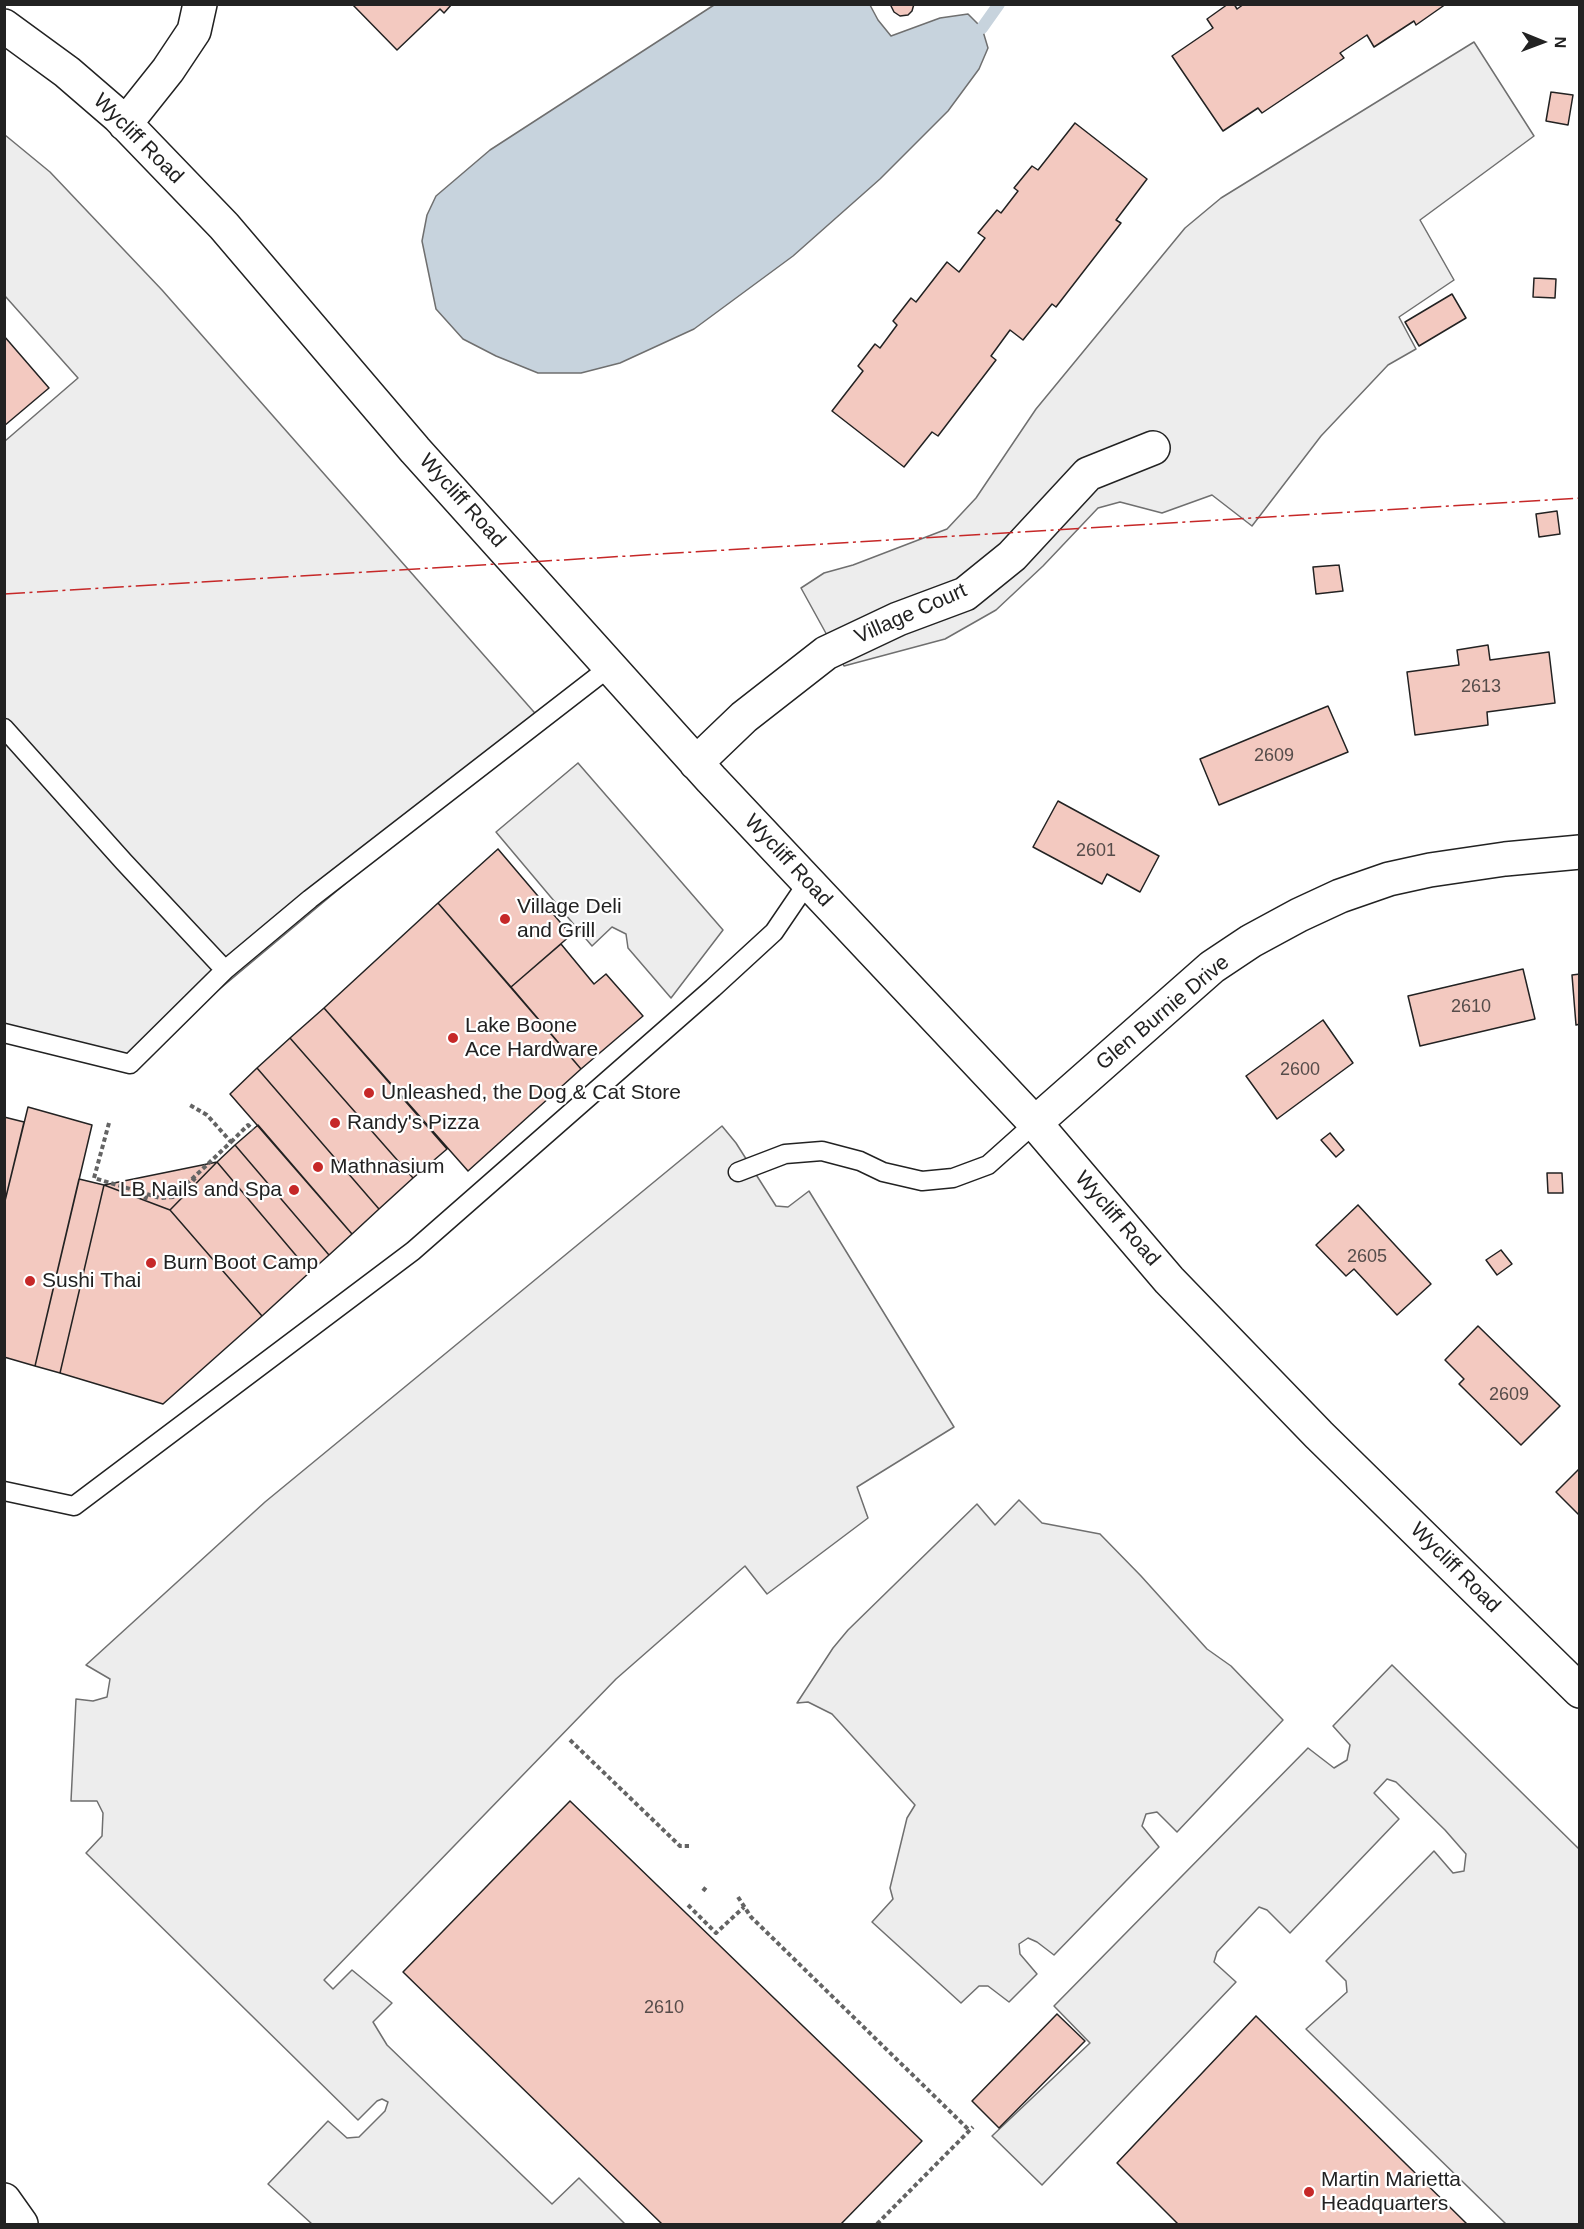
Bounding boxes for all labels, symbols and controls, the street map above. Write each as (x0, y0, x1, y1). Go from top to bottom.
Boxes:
north arrow (1512, 12, 1572, 72)
text: N (1552, 36, 1569, 48)
street label: Wycliff Road (88, 89, 188, 189)
street label: Wycliff Road (413, 449, 511, 553)
street label: Village Court (851, 578, 971, 650)
house number: 2613 (1461, 676, 1501, 698)
house number: 2609 (1254, 745, 1294, 767)
street label: Wycliff Road (739, 810, 837, 912)
house number: 2601 (1076, 840, 1116, 862)
place label: Village Deli and Grill (517, 894, 622, 944)
marker: Village Deli and Grill (498, 912, 512, 926)
street label: Glen Burnie Drive (1091, 950, 1235, 1076)
house number: 2610 (1451, 996, 1491, 1018)
place label: Lake Boone Ace Hardware (465, 1013, 598, 1063)
marker: Lake Boone Ace Hardware (446, 1031, 460, 1045)
house number: 2600 (1280, 1059, 1320, 1081)
place label: Unleashed, the Dog & Cat Store (381, 1080, 681, 1106)
marker: Unleashed, the Dog & Cat Store (362, 1086, 376, 1100)
place label: Randy's Pizza (347, 1110, 479, 1136)
marker: Randy's Pizza (328, 1116, 342, 1130)
place label: Mathnasium (330, 1154, 444, 1180)
marker: Mathnasium (311, 1160, 325, 1174)
street label: Wycliff Road (1069, 1166, 1165, 1272)
place label: LB Nails and Spa (120, 1177, 282, 1203)
marker: LB Nails and Spa (287, 1183, 301, 1197)
house number: 2605 (1347, 1246, 1387, 1268)
place label: Burn Boot Camp (163, 1250, 318, 1276)
marker: Burn Boot Camp (144, 1256, 158, 1270)
place label: Sushi Thai (42, 1268, 141, 1294)
marker: Sushi Thai (23, 1274, 37, 1288)
house number: 2609 (1489, 1384, 1529, 1406)
street label: Wycliff Road (1405, 1518, 1505, 1618)
house number: 2610 (644, 1997, 684, 2019)
place label: Martin Marietta Headquarters (1321, 2167, 1461, 2217)
marker: Martin Marietta Headquarters (1302, 2185, 1316, 2199)

